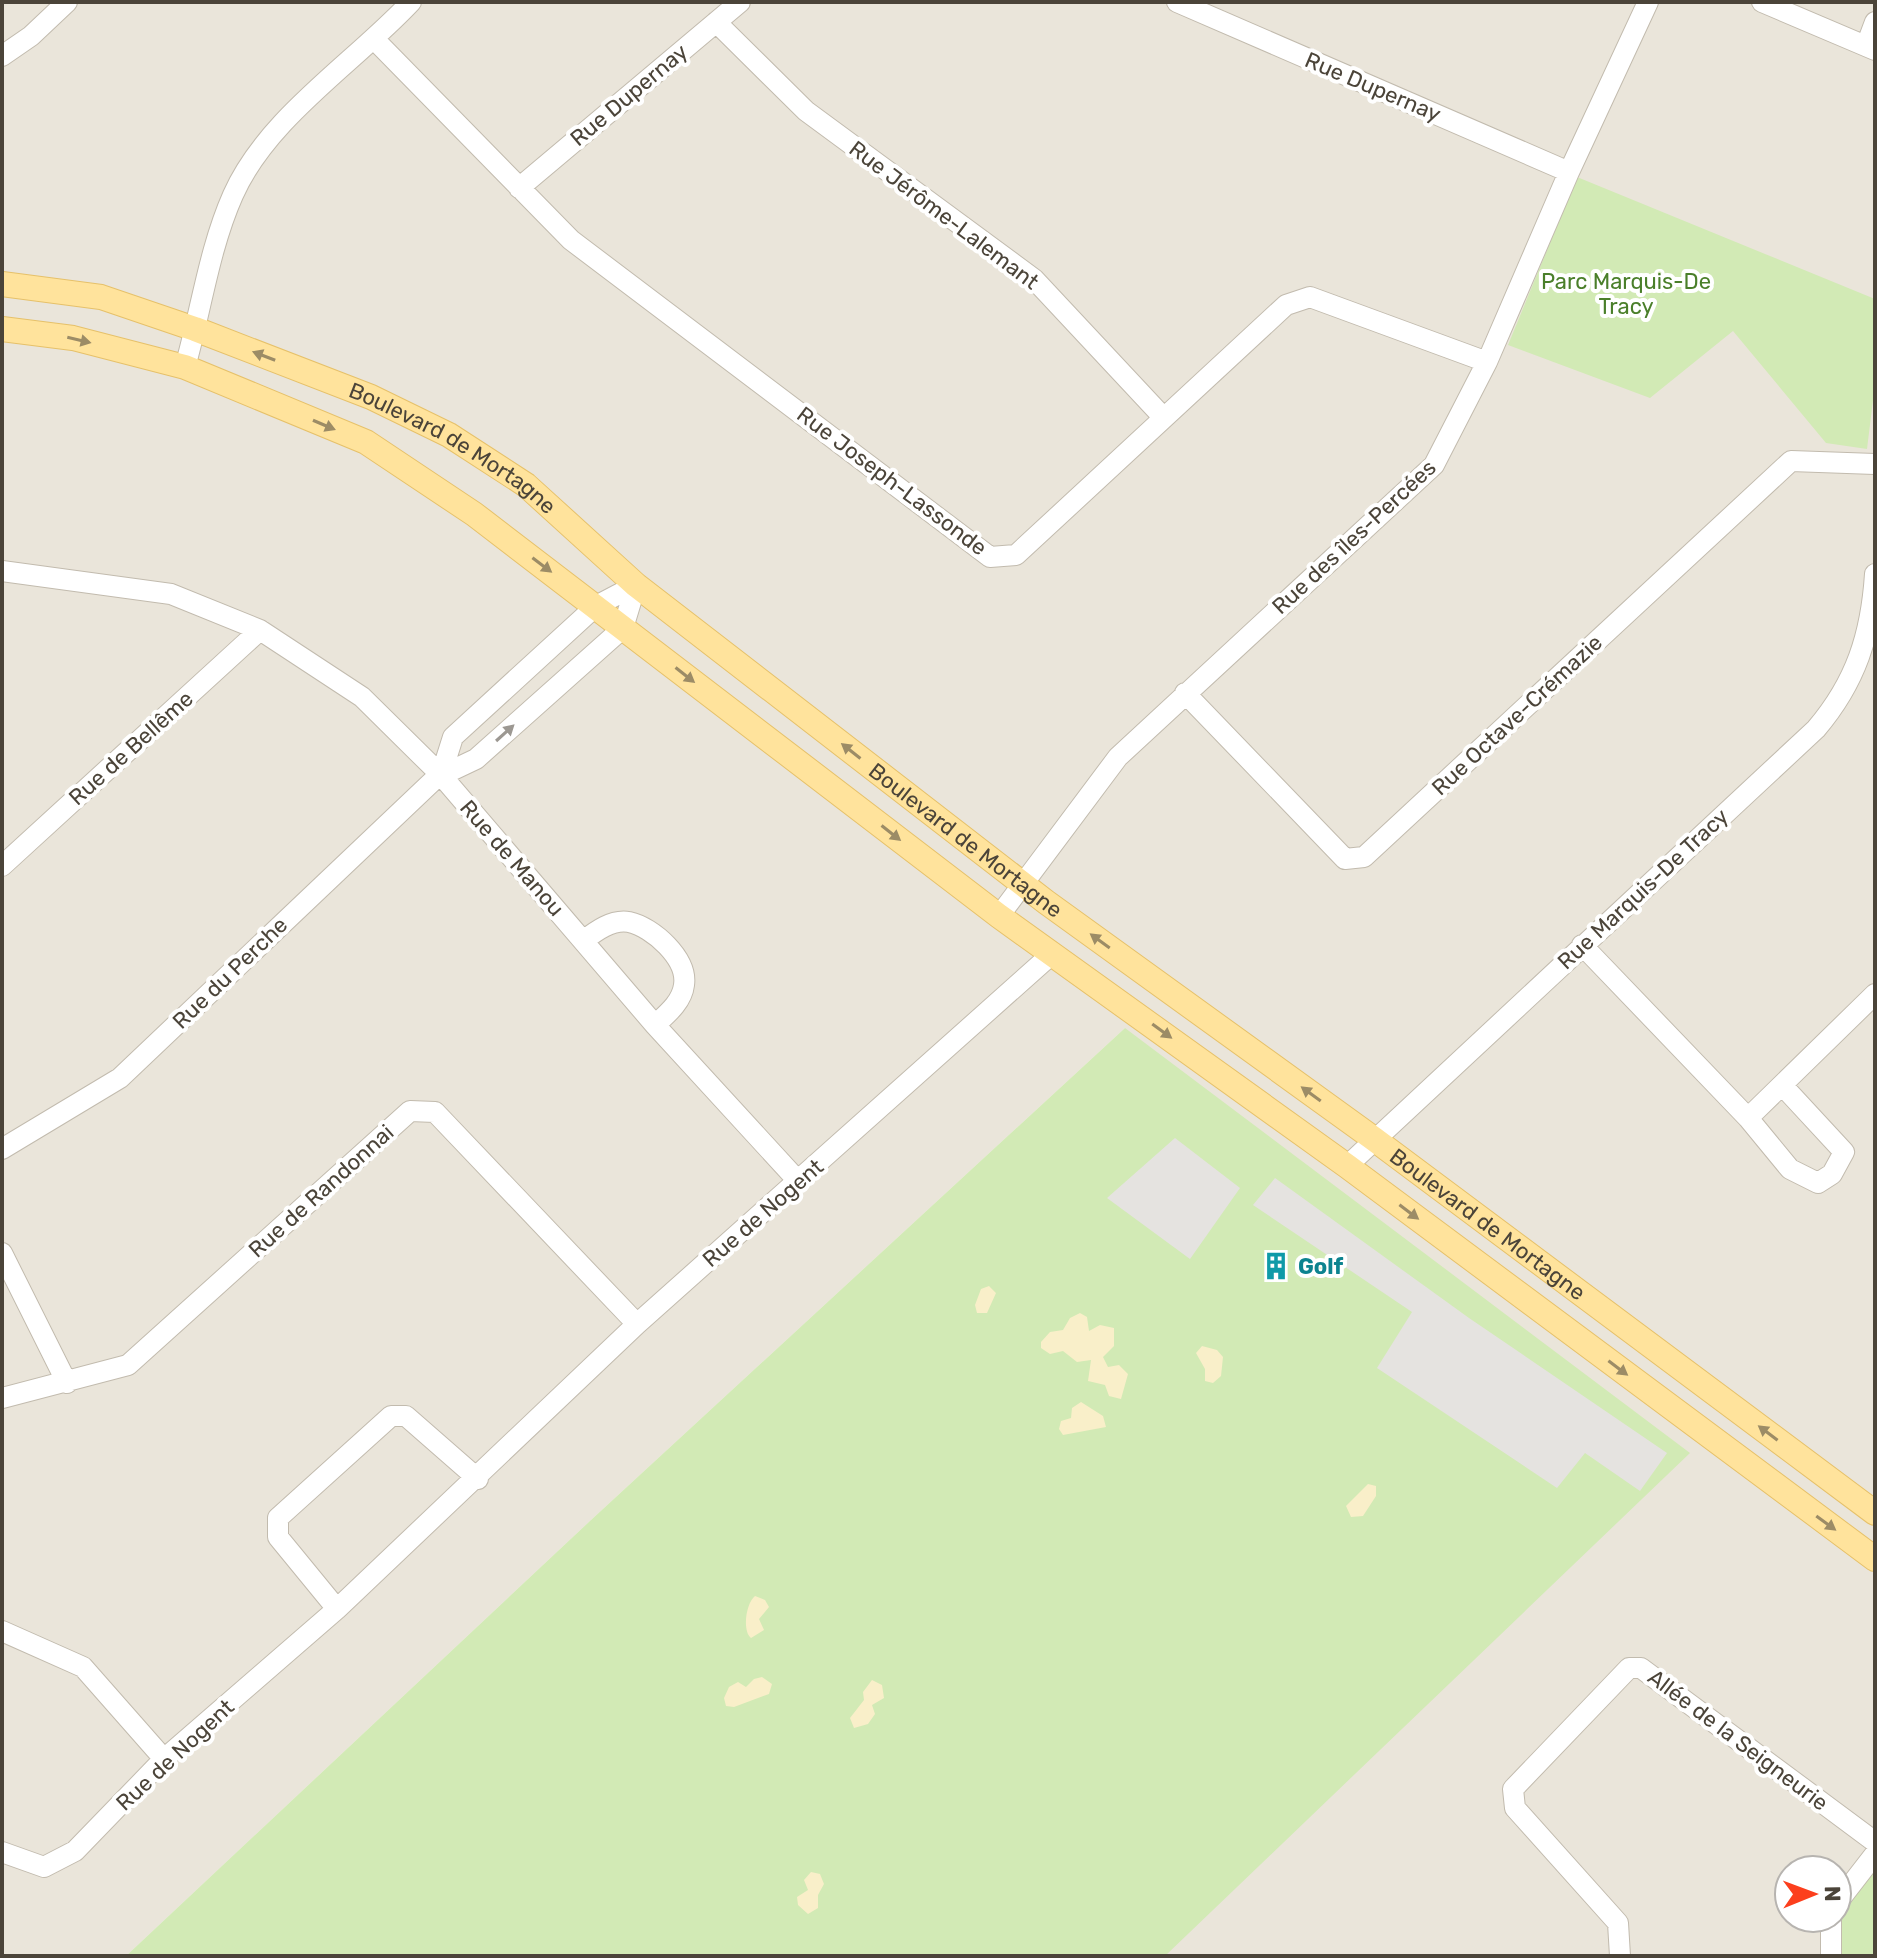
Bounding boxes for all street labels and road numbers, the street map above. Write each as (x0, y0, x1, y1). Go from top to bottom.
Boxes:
street label: Rue Dupernay (565, 38, 693, 152)
street label: Rue Dupernay (1301, 46, 1445, 128)
street label: Rue Jérôme-Lalemant (844, 135, 1044, 295)
street label: Boulevard de Mortagne (345, 376, 562, 519)
street label: Rue Joseph-Lassonde (792, 401, 992, 561)
street label: Rue des îles-Percées (1266, 454, 1442, 620)
street label: Rue Octave-Crémazie (1426, 629, 1608, 801)
street label: Rue de Bellême (63, 685, 199, 811)
street label: Boulevard de Mortagne (864, 757, 1068, 923)
street label: Rue de Manou (454, 794, 570, 922)
street label: Rue Marquis-De Tracy (1552, 803, 1734, 975)
street label: Rue du Perche (167, 911, 293, 1035)
street label: Rue de Randonnai (243, 1119, 399, 1263)
street label: Boulevard de Mortagne (1385, 1142, 1591, 1306)
street label: Rue de Nogent (697, 1153, 829, 1273)
street label: Allée de la Seigneurie (1643, 1663, 1833, 1817)
street label: Rue de Nogent (110, 1693, 240, 1816)

